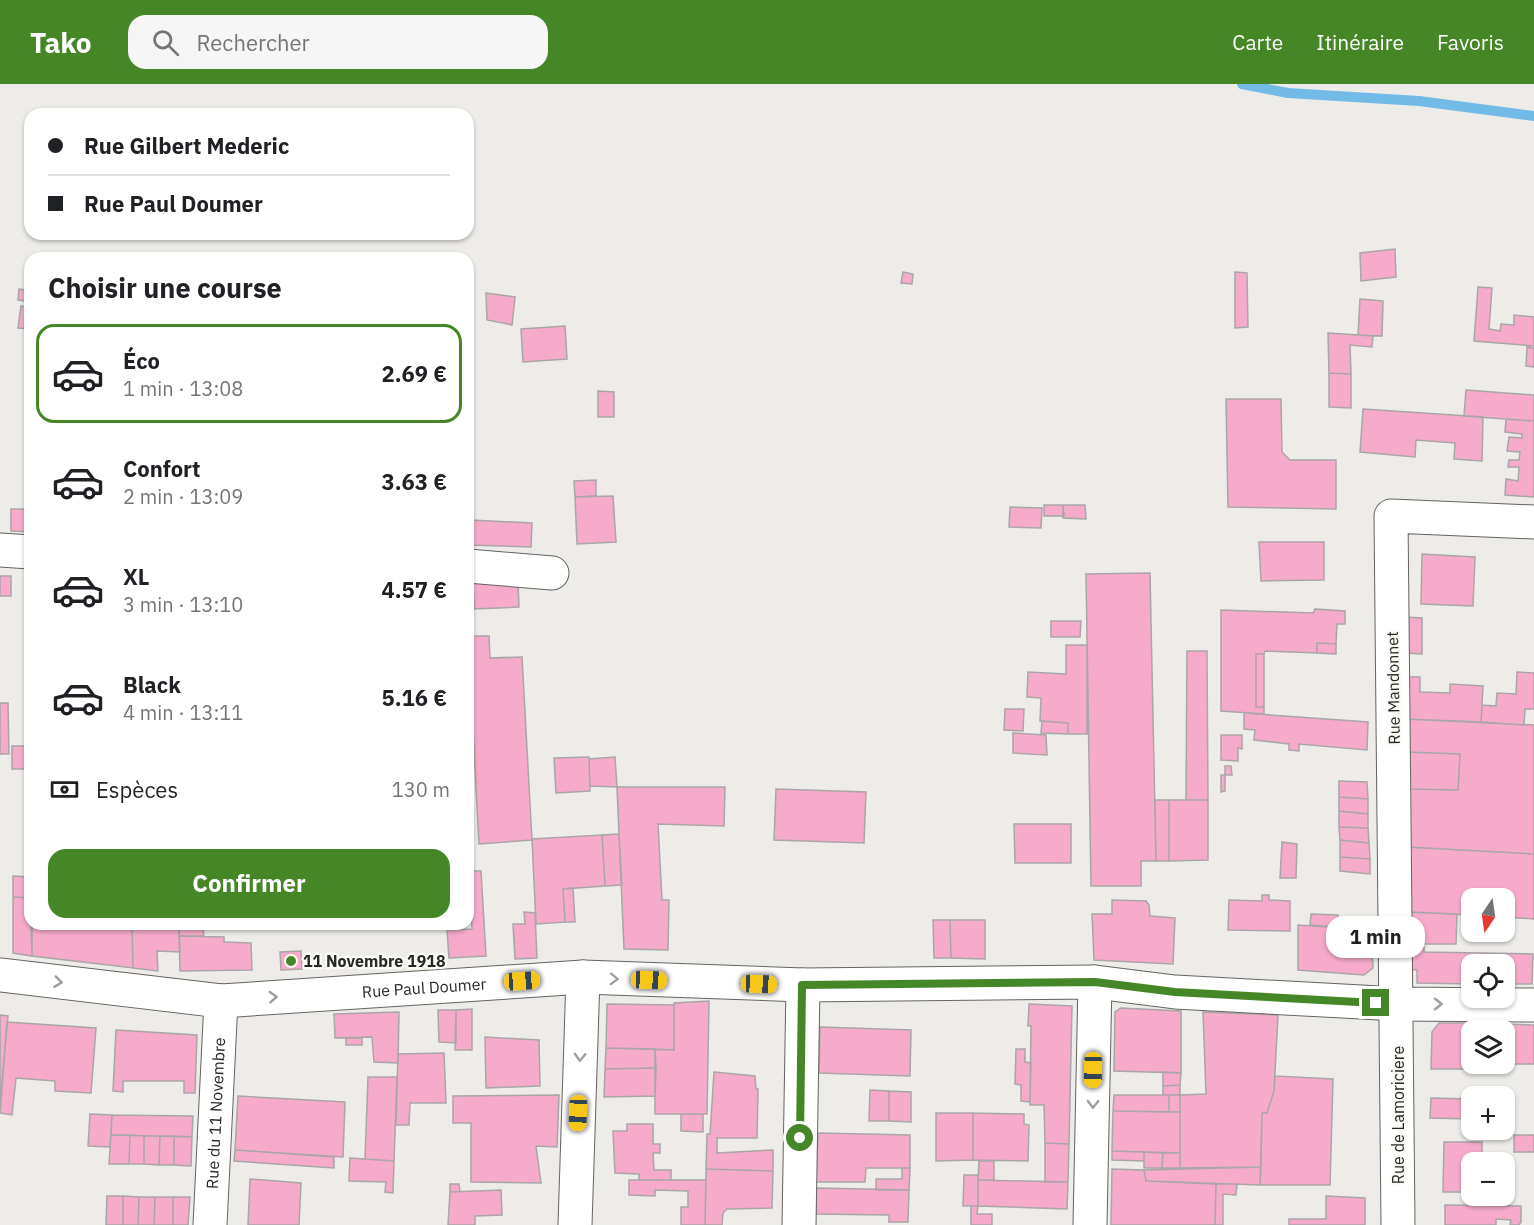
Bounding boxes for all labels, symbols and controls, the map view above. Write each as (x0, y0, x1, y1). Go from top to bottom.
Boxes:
search box (128, 15, 548, 69)
text: Tako (30, 24, 92, 61)
icon: search (149, 26, 182, 59)
text: Rechercher (197, 28, 310, 57)
text: Carte (1232, 28, 1283, 56)
text: Itinéraire (1316, 28, 1404, 56)
text: Favoris (1437, 28, 1504, 56)
text: Rue Gilbert Mederic (84, 131, 289, 160)
text: Rue Paul Doumer (84, 189, 263, 218)
text: Choisir une course (48, 270, 282, 305)
text: Éco (123, 346, 160, 375)
icon: car (51, 347, 105, 401)
text: 2.69 € (382, 359, 447, 388)
text: 1 min · 13:08 (123, 375, 243, 402)
text: Confort (123, 454, 201, 483)
icon: car (51, 455, 105, 509)
text: 3.63 € (382, 467, 447, 496)
text: 2 min · 13:09 (123, 483, 243, 510)
text: XL (123, 562, 149, 591)
icon: car (51, 563, 105, 617)
text: 4.57 € (382, 575, 447, 604)
text: 3 min · 13:10 (123, 591, 243, 618)
street label: Rue Mandonnet (1382, 631, 1404, 745)
text: Black (123, 670, 181, 699)
icon: car (51, 671, 105, 725)
text: 5.16 € (382, 683, 447, 712)
text: 4 min · 13:11 (123, 699, 243, 726)
icon: cash (48, 773, 81, 806)
text: Espèces (96, 775, 178, 804)
text: 130 m (392, 776, 450, 803)
button: Confirmer (48, 849, 450, 918)
north arrow (1461, 888, 1515, 942)
map controls (1461, 888, 1515, 1206)
callout: 1 min (1326, 916, 1426, 958)
text: 1 min (1349, 923, 1402, 950)
place label: 11 Novembre 1918 (303, 951, 446, 971)
marker: 11 Novembre 1918 (284, 954, 298, 968)
button: locate (1461, 954, 1515, 1008)
car (631, 970, 667, 990)
car (503, 971, 541, 991)
one-way arrow (610, 972, 619, 985)
street label: Rue Paul Doumer (361, 973, 487, 1002)
car (741, 974, 777, 994)
one-way arrow (54, 975, 63, 988)
route end (1362, 989, 1389, 1016)
one-way arrow (268, 991, 277, 1004)
one-way arrow (1434, 998, 1443, 1010)
button: layers (1461, 1020, 1515, 1074)
street label: Rue du 11 Novembre (202, 1037, 229, 1189)
street label: Rue de Lamoriciere (1388, 1046, 1408, 1184)
one-way arrow (574, 1052, 586, 1061)
car (1084, 1052, 1102, 1088)
button: + (1461, 1086, 1515, 1140)
car (568, 1095, 588, 1131)
one-way arrow (1086, 1099, 1099, 1108)
route start (786, 1124, 813, 1151)
button: − (1461, 1152, 1515, 1206)

